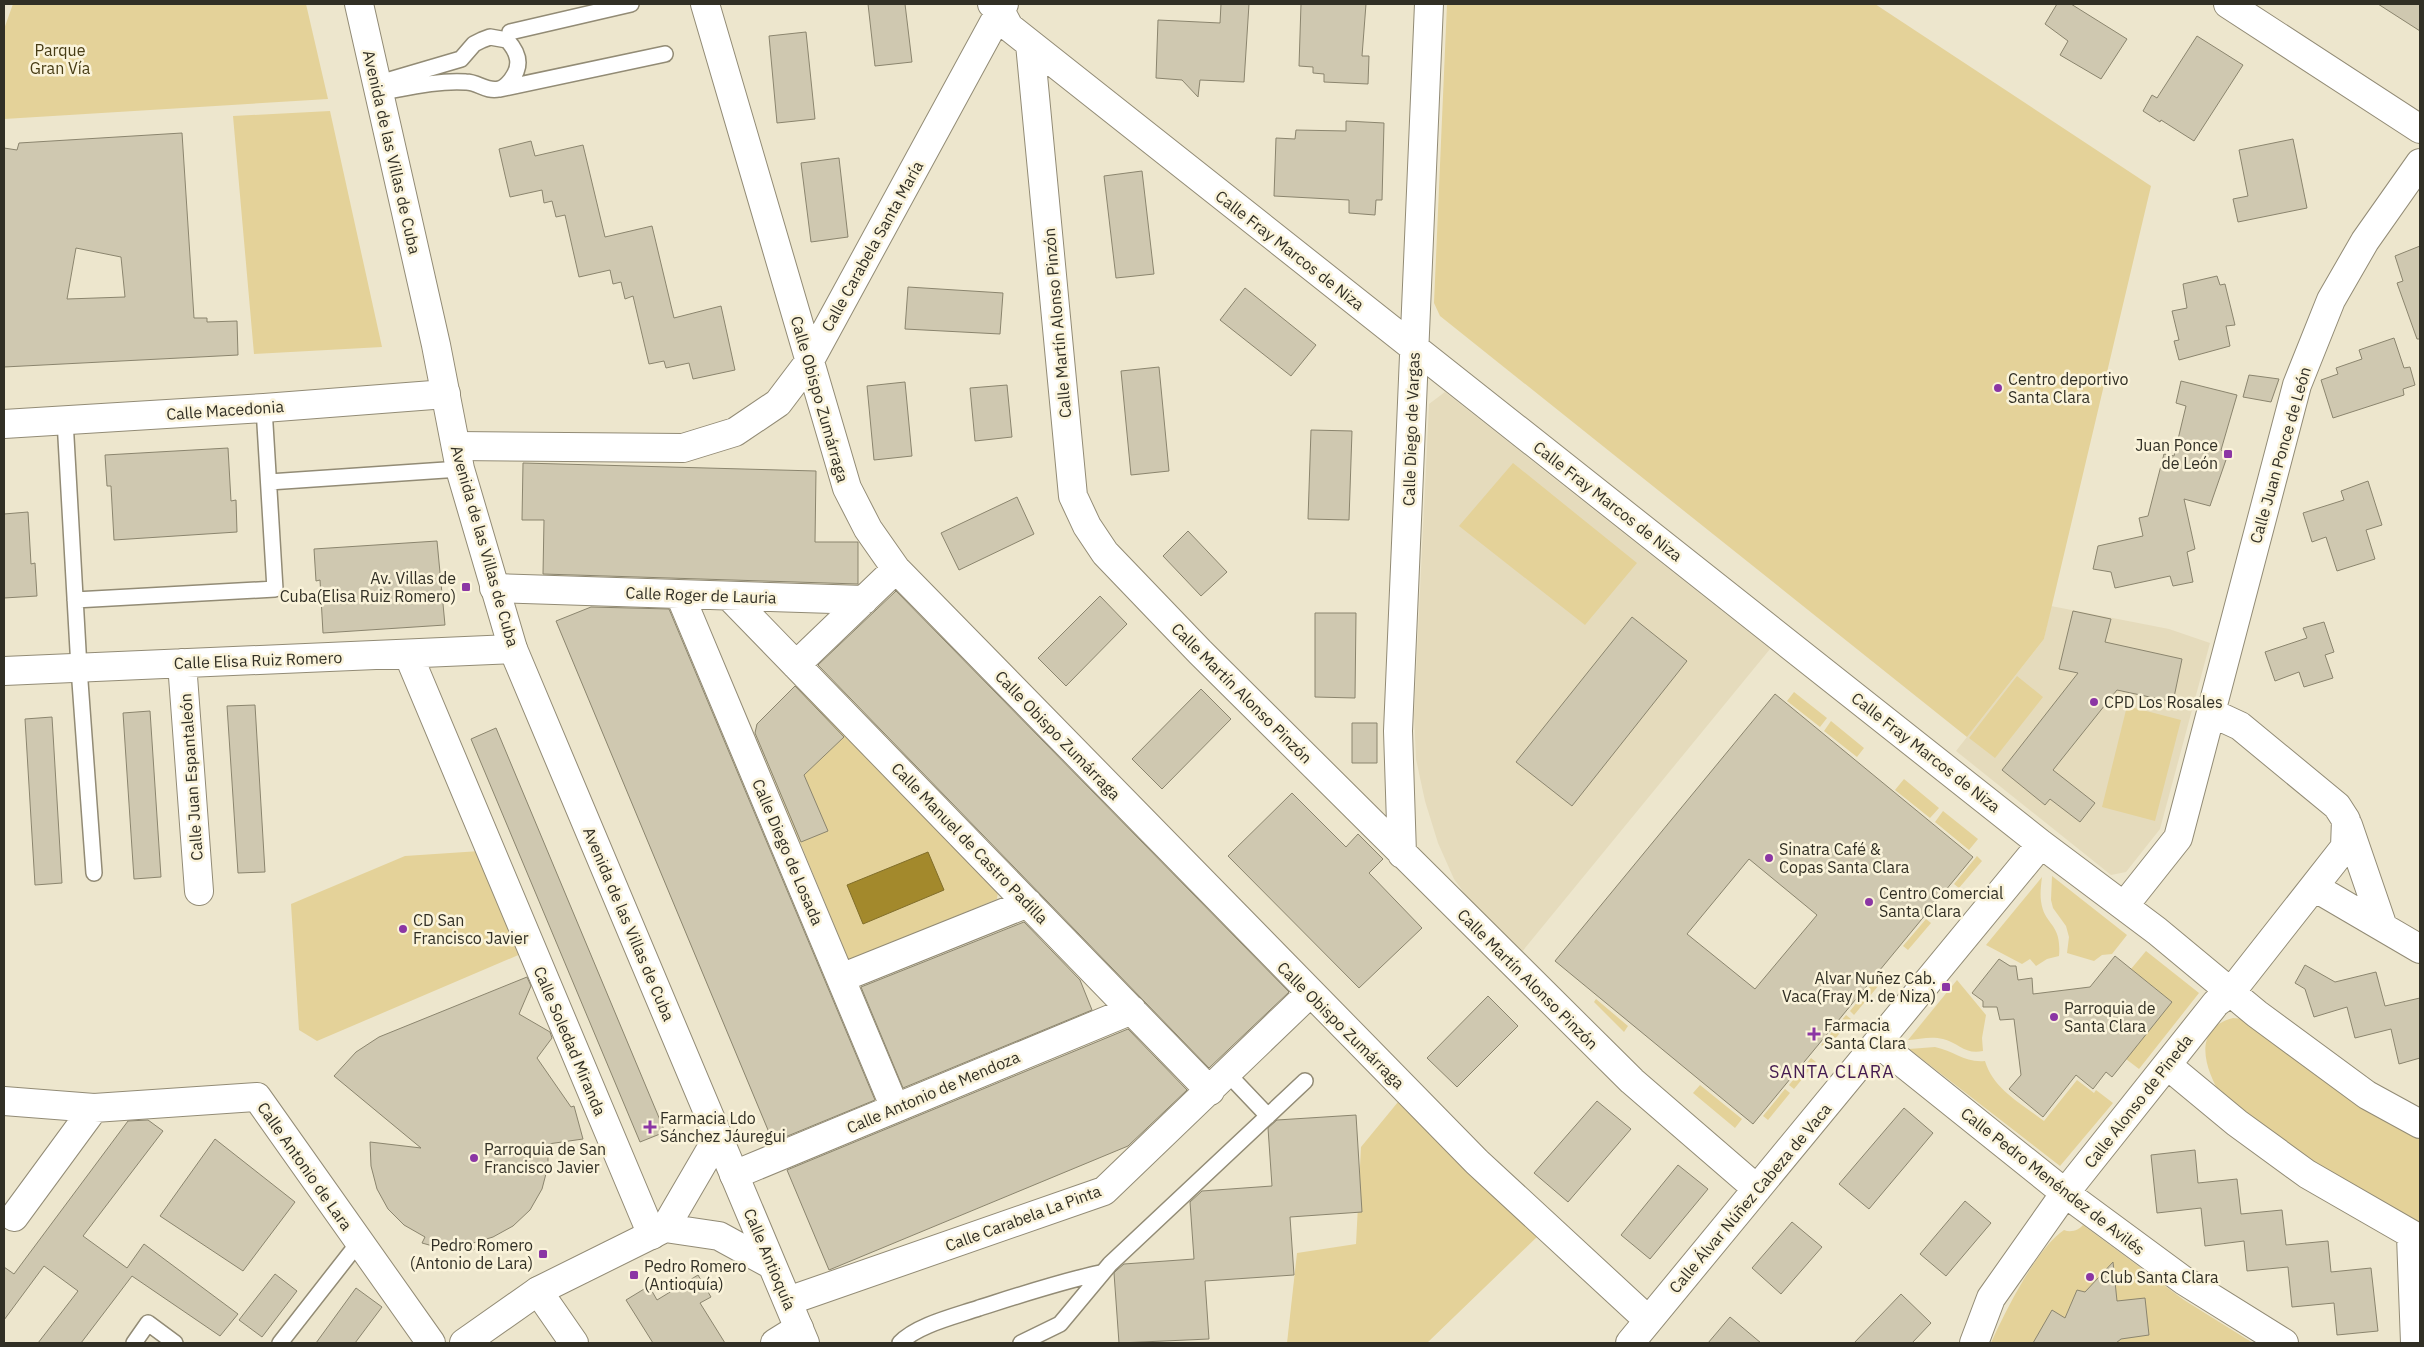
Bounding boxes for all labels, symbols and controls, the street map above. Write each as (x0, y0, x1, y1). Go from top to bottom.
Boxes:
park label: Parque Gran Vía (30, 40, 91, 78)
street label: Avenida de las Villas de Cuba (359, 48, 425, 256)
street label: Calle Carabela Santa María (817, 157, 928, 335)
street label: Calle Fray Marcos de Niza (1212, 186, 1369, 315)
street label: Calle Martín Alonso Pinzón (1039, 227, 1075, 419)
street label: Calle Obispo Zumárraga (787, 314, 853, 485)
street label: Calle Diego de Vargas (1398, 352, 1424, 506)
street label: Calle Juan Ponce de León (2245, 364, 2315, 546)
place label: Centro deportivo Santa Clara (2008, 369, 2129, 407)
marker: Centro deportivo Santa Clara (1992, 382, 2004, 394)
street label: Calle Macedonia (166, 396, 285, 424)
place label: Juan Ponce de León (2135, 435, 2218, 473)
street label: Calle Fray Marcos de Niza (1530, 437, 1687, 566)
street label: Avenida de las Villas de Cuba (447, 443, 523, 649)
marker: Juan Ponce de León (2222, 448, 2234, 460)
place label: Av. Villas de Cuba(Elisa Ruiz Romero) (280, 568, 456, 606)
marker: Av. Villas de Cuba(Elisa Ruiz Romero) (460, 581, 472, 593)
street label: Calle Roger de Lauria (625, 582, 777, 608)
street label: Calle Martín Alonso Pinzón (1167, 618, 1317, 768)
street label: Calle Elisa Ruiz Romero (173, 647, 343, 673)
street label: Calle Obispo Zumárraga (991, 666, 1125, 804)
street label: Calle Fray Marcos de Niza (1848, 688, 2005, 817)
place label: CPD Los Rosales (2104, 692, 2223, 712)
street label: Calle Juan Espantaleón (175, 693, 207, 861)
marker: CPD Los Rosales (2088, 696, 2100, 708)
street label: Calle Manuel de Castro Padilla (887, 758, 1053, 928)
street label: Calle Diego de Losada (748, 776, 828, 929)
street label: Avenida de las Villas de Cuba (579, 824, 679, 1024)
place label: Sinatra Café & Copas Santa Clara (1779, 839, 1910, 877)
marker: Sinatra Café & Copas Santa Clara (1763, 852, 1775, 864)
place label: Centro Comercial Santa Clara (1879, 883, 2003, 921)
marker: Centro Comercial Santa Clara (1863, 896, 1875, 908)
street label: Calle Martín Alonso Pinzón (1453, 904, 1603, 1054)
place label: CD San Francisco Javier (413, 910, 529, 948)
marker: CD San Francisco Javier (397, 923, 409, 935)
street label: Calle Obispo Zumárraga (1273, 957, 1409, 1093)
street label: Calle Soledad Miranda (529, 963, 611, 1119)
place label: Alvar Nuñez Cab. Vaca(Fray M. de Niza) (1782, 968, 1936, 1006)
marker: Alvar Nuñez Cab. Vaca(Fray M. de Niza) (1940, 981, 1952, 993)
place label: Parroquia de Santa Clara (2064, 998, 2156, 1036)
marker: Parroquia de Santa Clara (2048, 1011, 2060, 1023)
place label: Farmacia Santa Clara (1824, 1015, 1907, 1053)
marker: Farmacia Santa Clara (1808, 1028, 1820, 1040)
street label: Calle Alonso de Pineda (2080, 1030, 2197, 1172)
street label: Calle Antonio de Mendoza (843, 1046, 1023, 1138)
district label: SANTA CLARA (1769, 1060, 1895, 1083)
street label: Calle Antonio de Lara (253, 1098, 357, 1234)
street label: Calle Álvar Núñez Cabeza de Vaca (1664, 1098, 1836, 1297)
street label: Calle Pedro Menéndez de Avilés (1957, 1103, 2149, 1259)
place label: Farmacia Ldo Sánchez Jáuregui (660, 1108, 786, 1146)
marker: Farmacia Ldo Sánchez Jáuregui (644, 1121, 656, 1133)
place label: Parroquia de San Francisco Javier (484, 1139, 606, 1177)
marker: Parroquia de San Francisco Javier (468, 1152, 480, 1164)
street label: Calle Carabela La Pinta (942, 1180, 1104, 1256)
street label: Calle Antioquía (740, 1205, 801, 1313)
place label: Pedro Romero (Antonio de Lara) (410, 1235, 533, 1273)
marker: Pedro Romero (Antonio de Lara) (537, 1248, 549, 1260)
place label: Pedro Romero (Antioquía) (644, 1256, 746, 1294)
place label: Club Santa Clara (2100, 1267, 2219, 1287)
marker: Pedro Romero (Antioquía) (628, 1269, 640, 1281)
marker: Club Santa Clara (2084, 1271, 2096, 1283)

